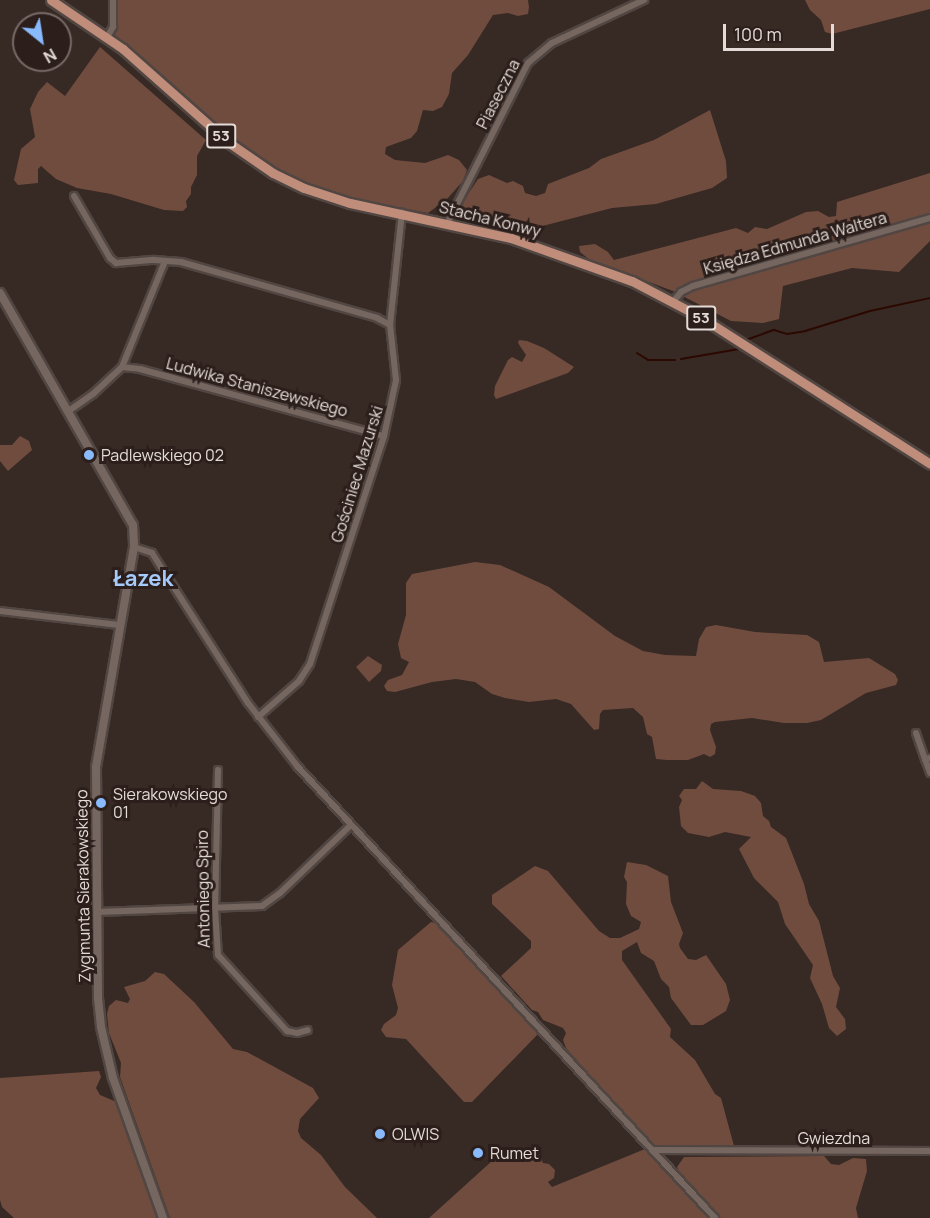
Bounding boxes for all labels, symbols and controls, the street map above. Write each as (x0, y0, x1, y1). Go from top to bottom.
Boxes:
north arrow (12, 12, 72, 72)
scale bar (726, 12, 837, 50)
text: 100 m (734, 22, 782, 46)
text: N (40, 43, 60, 68)
street label: Piaseczna (472, 56, 524, 132)
road number: 53 (206, 124, 236, 148)
street label: Stacha Konwy (437, 197, 543, 241)
street label: Księdza Edmunda Waltera (701, 208, 889, 278)
road number: 53 (686, 306, 716, 330)
street label: Ludwika Staniszewskiego (164, 354, 350, 420)
street label: Gościniec Mazurski (327, 403, 387, 545)
place label: Padlewskiego 02 (101, 445, 224, 465)
marker: Padlewskiego 02 (82, 448, 96, 462)
district label: Łazek (113, 566, 173, 592)
place label: Sierakowskiego 01 (113, 784, 228, 822)
street label: Zygmunta Sierakowskiego (72, 789, 94, 983)
marker: Sierakowskiego 01 (94, 796, 108, 810)
street label: Antoniego Spiro (192, 830, 214, 948)
place label: OLWIS (392, 1124, 439, 1144)
marker: OLWIS (373, 1127, 387, 1141)
street label: Gwiezdna (798, 1128, 870, 1148)
place label: Rumet (490, 1143, 539, 1163)
marker: Rumet (471, 1146, 485, 1160)

